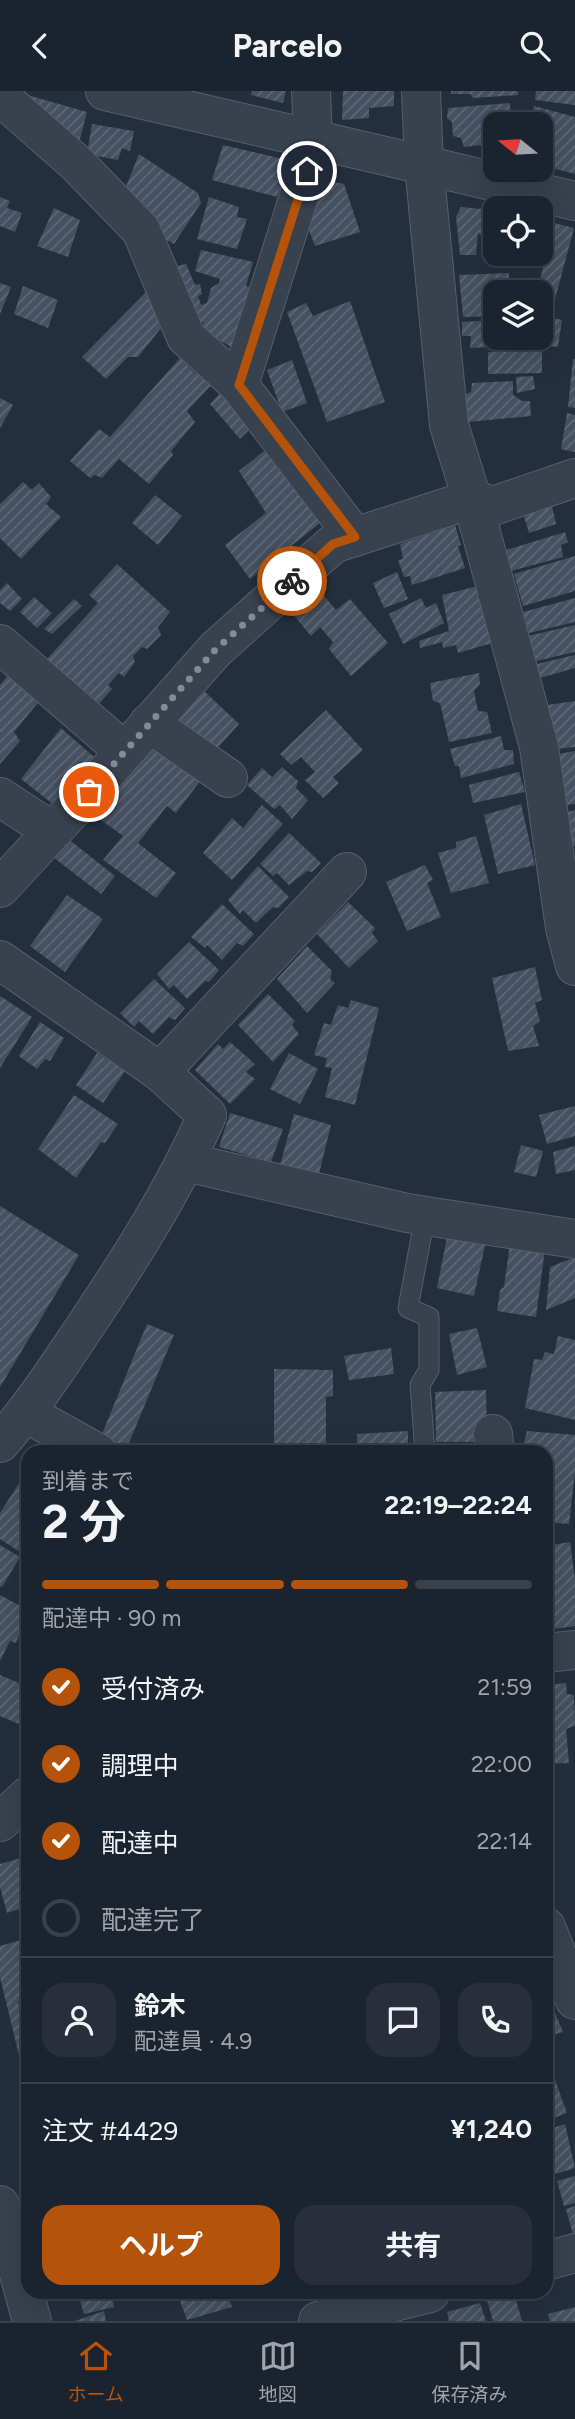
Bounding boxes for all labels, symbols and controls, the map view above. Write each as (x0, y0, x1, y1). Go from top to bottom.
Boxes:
icon: back (21, 27, 59, 65)
text: Parcelo (233, 27, 342, 65)
icon: search (516, 27, 554, 65)
north arrow (483, 112, 553, 182)
map controls (483, 112, 553, 350)
pin (277, 141, 337, 201)
icon: home (288, 152, 326, 190)
button: locate (483, 196, 553, 266)
button: layers (483, 280, 553, 350)
courier (257, 546, 327, 616)
icon: bike (273, 562, 311, 600)
pin (59, 762, 119, 822)
icon: bag (70, 773, 108, 811)
text: 到着まで (42, 1467, 134, 1495)
text: 22:19–22:24 (384, 1489, 532, 1521)
text: 2 分 (42, 1494, 126, 1550)
text: 配達中 · 90 m (42, 1604, 181, 1632)
icon: check (42, 1668, 80, 1706)
text: 受付済み (101, 1673, 205, 1705)
text: 21:59 (478, 1673, 532, 1701)
icon: check (42, 1745, 80, 1783)
text: 調理中 (101, 1750, 179, 1782)
text: 22:00 (471, 1750, 532, 1778)
icon: check (42, 1822, 80, 1860)
text: 配達中 (101, 1827, 179, 1859)
text: 22:14 (477, 1827, 532, 1855)
text: 配達完了 (101, 1904, 205, 1936)
button: person (42, 1983, 116, 2057)
button: chat (366, 1983, 440, 2057)
button: phone (458, 1983, 532, 2057)
text: 鈴木 (134, 1990, 186, 2022)
text: 配達員 · 4.9 (134, 2027, 252, 2055)
text: ¥1,240 (450, 2113, 532, 2145)
text: 注文 #4429 (42, 2115, 178, 2147)
button: ヘルプ (42, 2205, 280, 2285)
button: 共有 (294, 2205, 532, 2285)
tab: ホーム (67, 2337, 124, 2406)
tab: 地図 (259, 2337, 297, 2406)
tab: 保存済み (432, 2337, 508, 2406)

